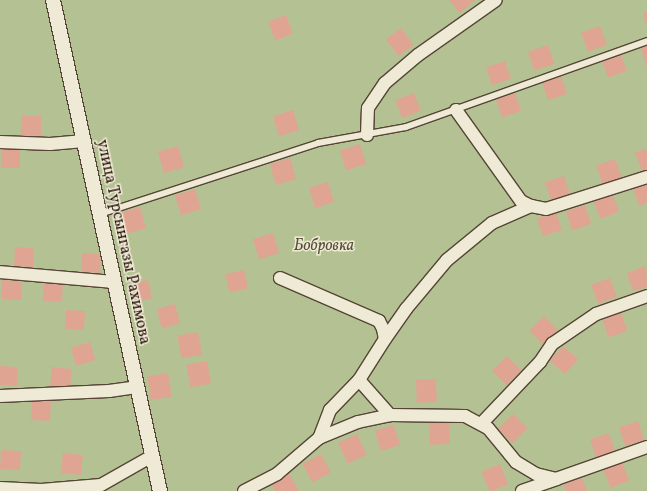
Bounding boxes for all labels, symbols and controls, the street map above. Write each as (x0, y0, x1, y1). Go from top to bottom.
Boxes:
street label: улица Турсынгазы Рахимова (92, 138, 154, 346)
park label: Бобровка (294, 236, 354, 256)

